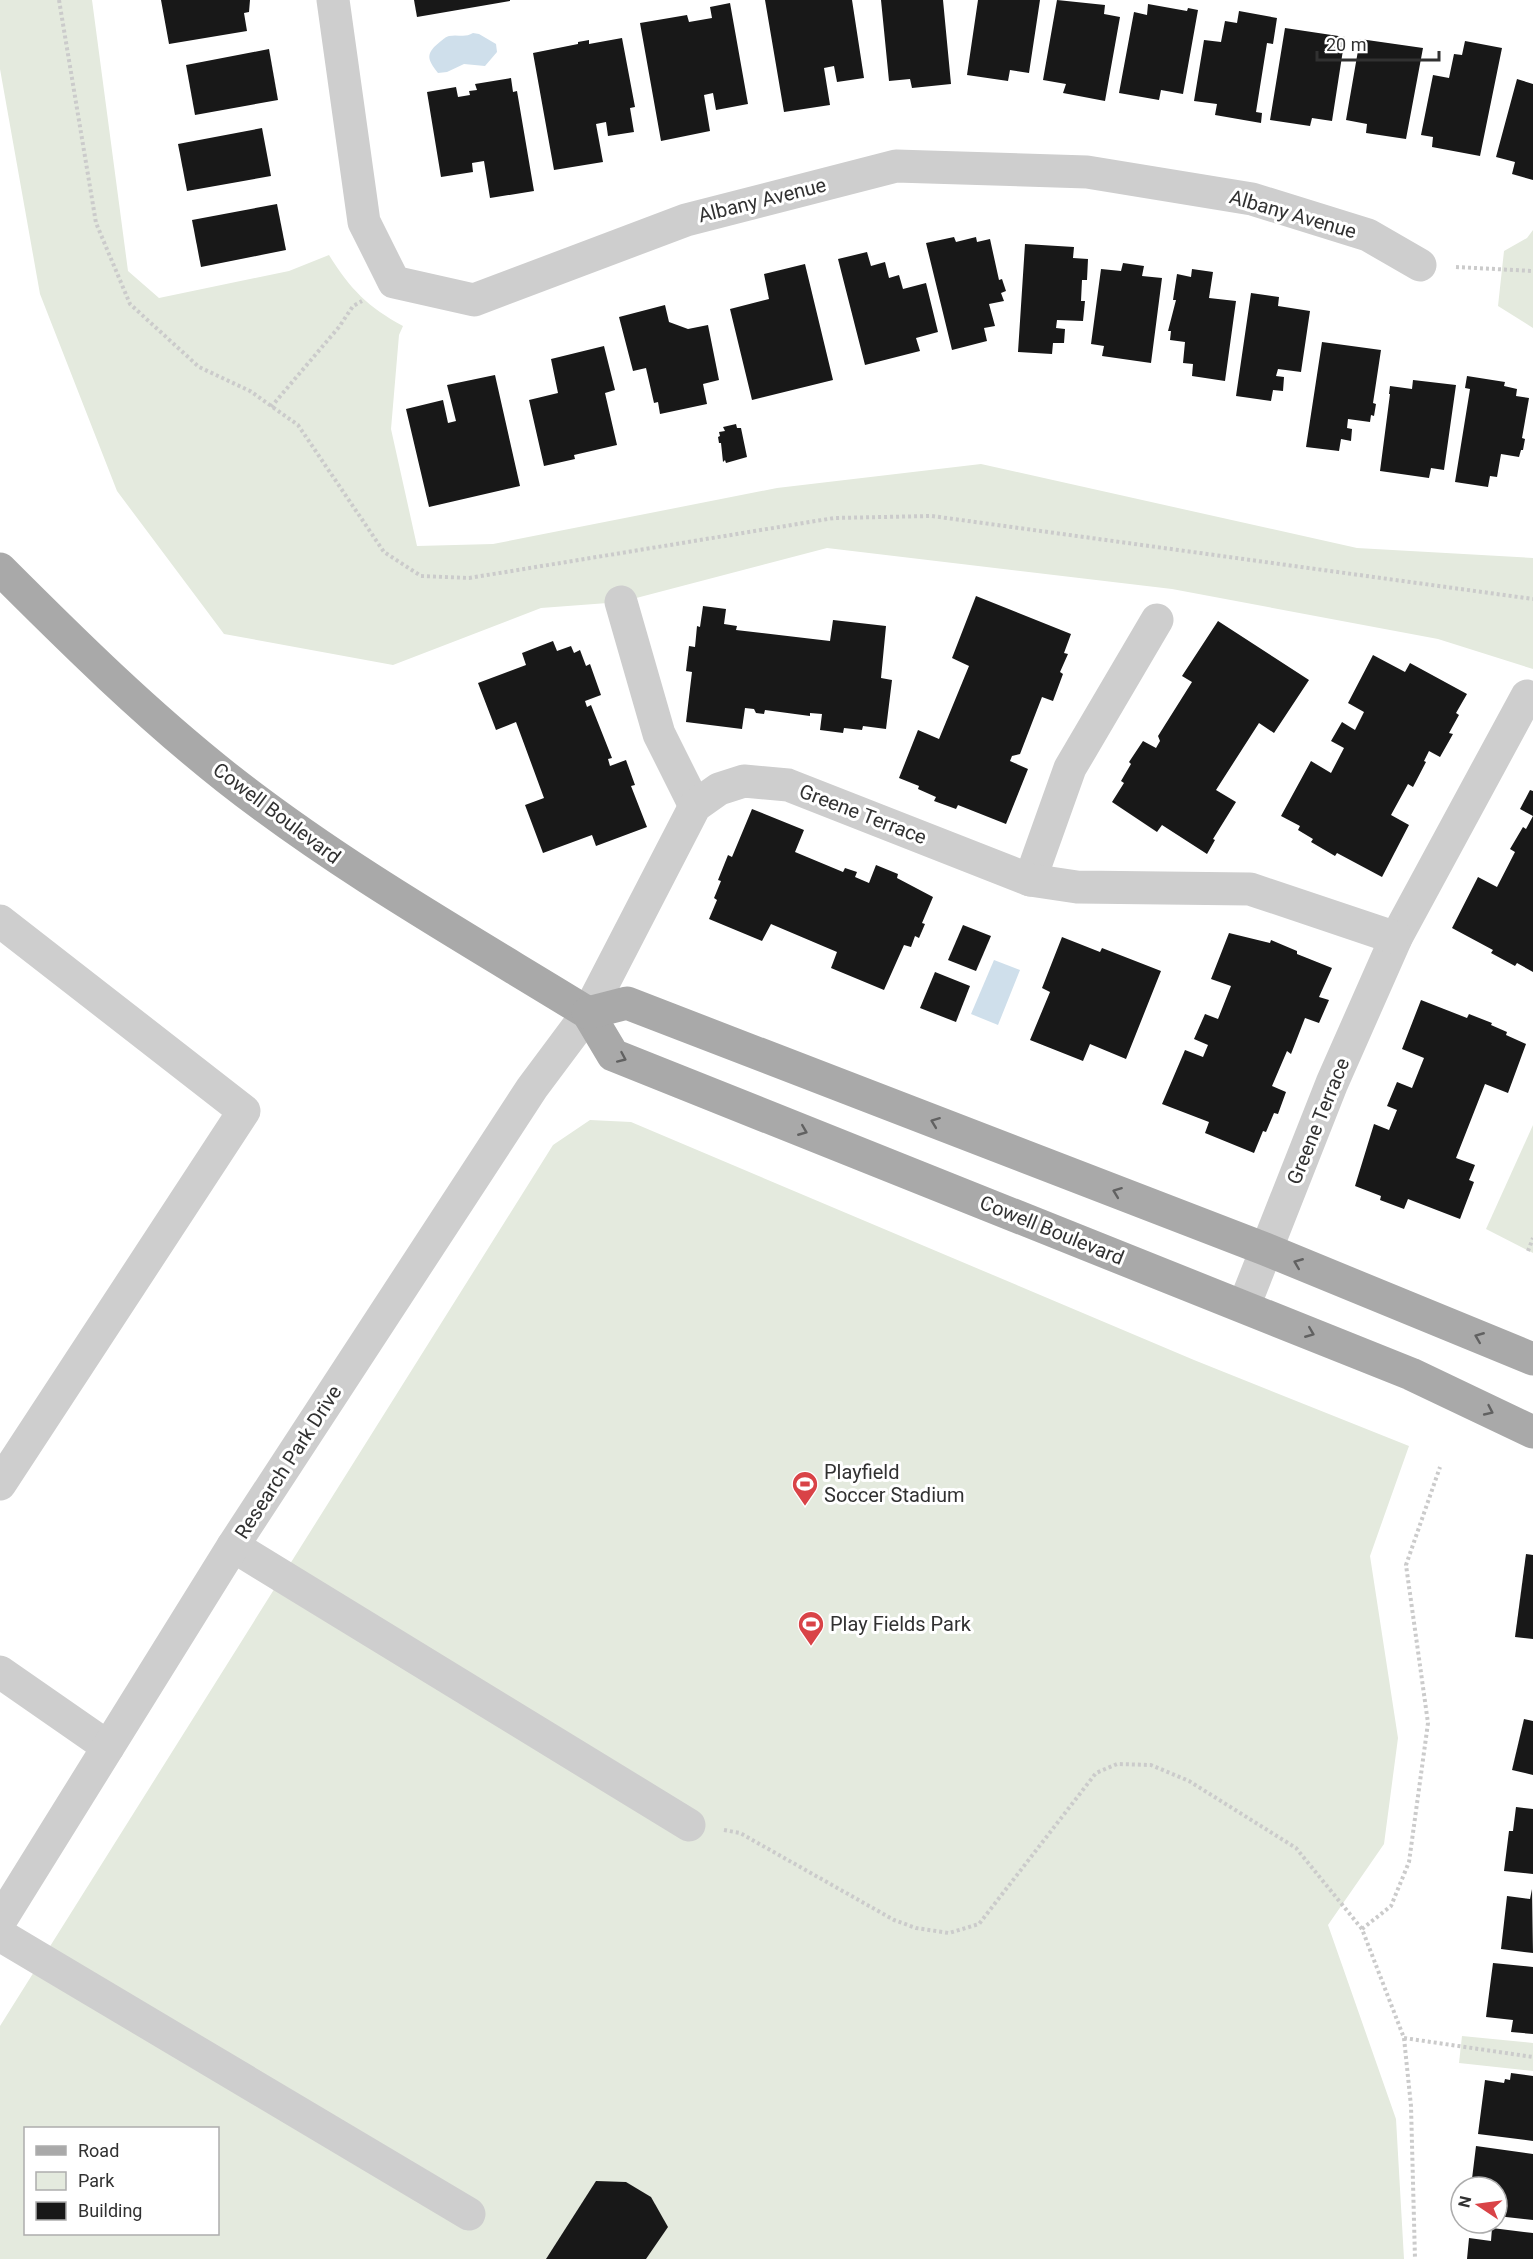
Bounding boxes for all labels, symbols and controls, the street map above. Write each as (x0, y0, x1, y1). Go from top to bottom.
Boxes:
scale bar (1317, 24, 1438, 62)
text: 20 m (1326, 34, 1366, 55)
street label: Albany Avenue (696, 173, 828, 227)
street label: Albany Avenue (1227, 184, 1359, 244)
street label: Cowell Boulevard (209, 757, 345, 869)
street label: Greene Terrace (796, 779, 930, 849)
one-way arrow (615, 1051, 626, 1063)
street label: Greene Terrace (1282, 1054, 1354, 1188)
one-way arrow (930, 1116, 941, 1129)
one-way arrow (797, 1123, 807, 1136)
one-way arrow (1112, 1187, 1123, 1199)
street label: Cowell Boulevard (976, 1190, 1128, 1270)
one-way arrow (1294, 1258, 1305, 1270)
one-way arrow (1305, 1326, 1315, 1339)
one-way arrow (1474, 1332, 1485, 1344)
street label: Research Park Drive (229, 1381, 347, 1543)
one-way arrow (1483, 1404, 1494, 1416)
place label: Playfield Soccer Stadium (824, 1460, 965, 1507)
sports icon: Playfield Soccer Stadium (790, 1469, 820, 1507)
sports icon: Play Fields Park (796, 1609, 826, 1647)
place label: Play Fields Park (830, 1612, 972, 1636)
legend (24, 2127, 219, 2235)
text: Road (78, 2140, 119, 2161)
text: Park (78, 2170, 115, 2191)
north arrow (1449, 2175, 1509, 2235)
text: N (1454, 2194, 1475, 2209)
text: Building (78, 2200, 142, 2221)

